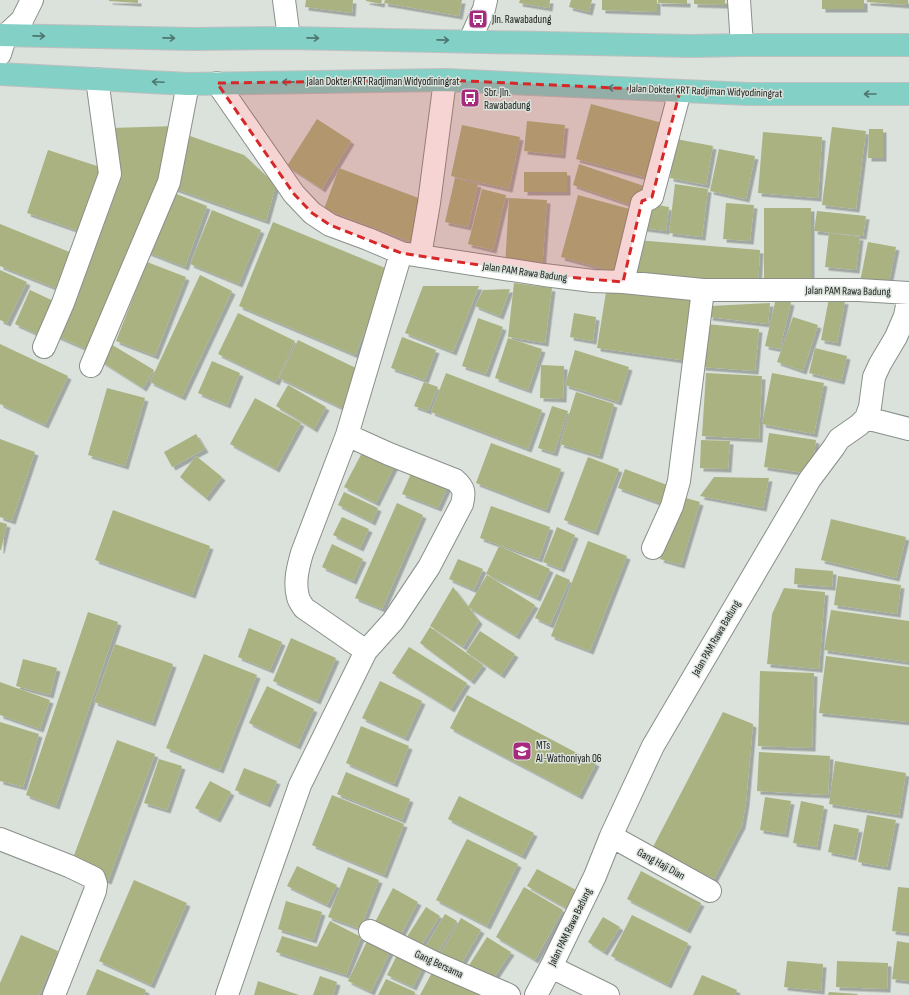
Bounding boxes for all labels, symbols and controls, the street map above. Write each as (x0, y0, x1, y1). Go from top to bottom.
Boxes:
bus stop icon: Jln. Rawabadung (467, 8, 489, 30)
place label: Jln. Rawabadung (491, 13, 552, 26)
one-way arrow (32, 32, 45, 40)
one-way arrow (162, 34, 175, 42)
one-way arrow (306, 34, 319, 42)
one-way arrow (436, 36, 449, 44)
street label: Jalan Dokter KRT Radjiman Widyodiningrat (305, 75, 460, 88)
one-way arrow (282, 78, 295, 86)
one-way arrow (152, 79, 165, 86)
street label: Jalan Dokter KRT Radjiman Widyodiningrat (628, 82, 783, 100)
one-way arrow (608, 84, 621, 91)
place label: Sbr. Jln. Rawabadung (484, 86, 531, 112)
bus stop icon: Sbr. Jln. Rawabadung (459, 87, 481, 109)
one-way arrow (864, 90, 877, 98)
street label: Jalan PAM Rawa Badung (481, 259, 569, 284)
street label: Jalan PAM Rawa Badung (804, 284, 891, 298)
street label: Jalan PAM Rawa Badung (689, 597, 743, 679)
place label: MTs Al-Wathoniyah 06 (535, 739, 602, 765)
school or university icon: MTs Al-Wathoniyah 06 (511, 740, 533, 762)
street label: Gang Haji Dian (635, 846, 687, 883)
street label: Jalan PAM Rawa Badung (545, 885, 595, 969)
street label: Gang Bersama (413, 947, 465, 981)

